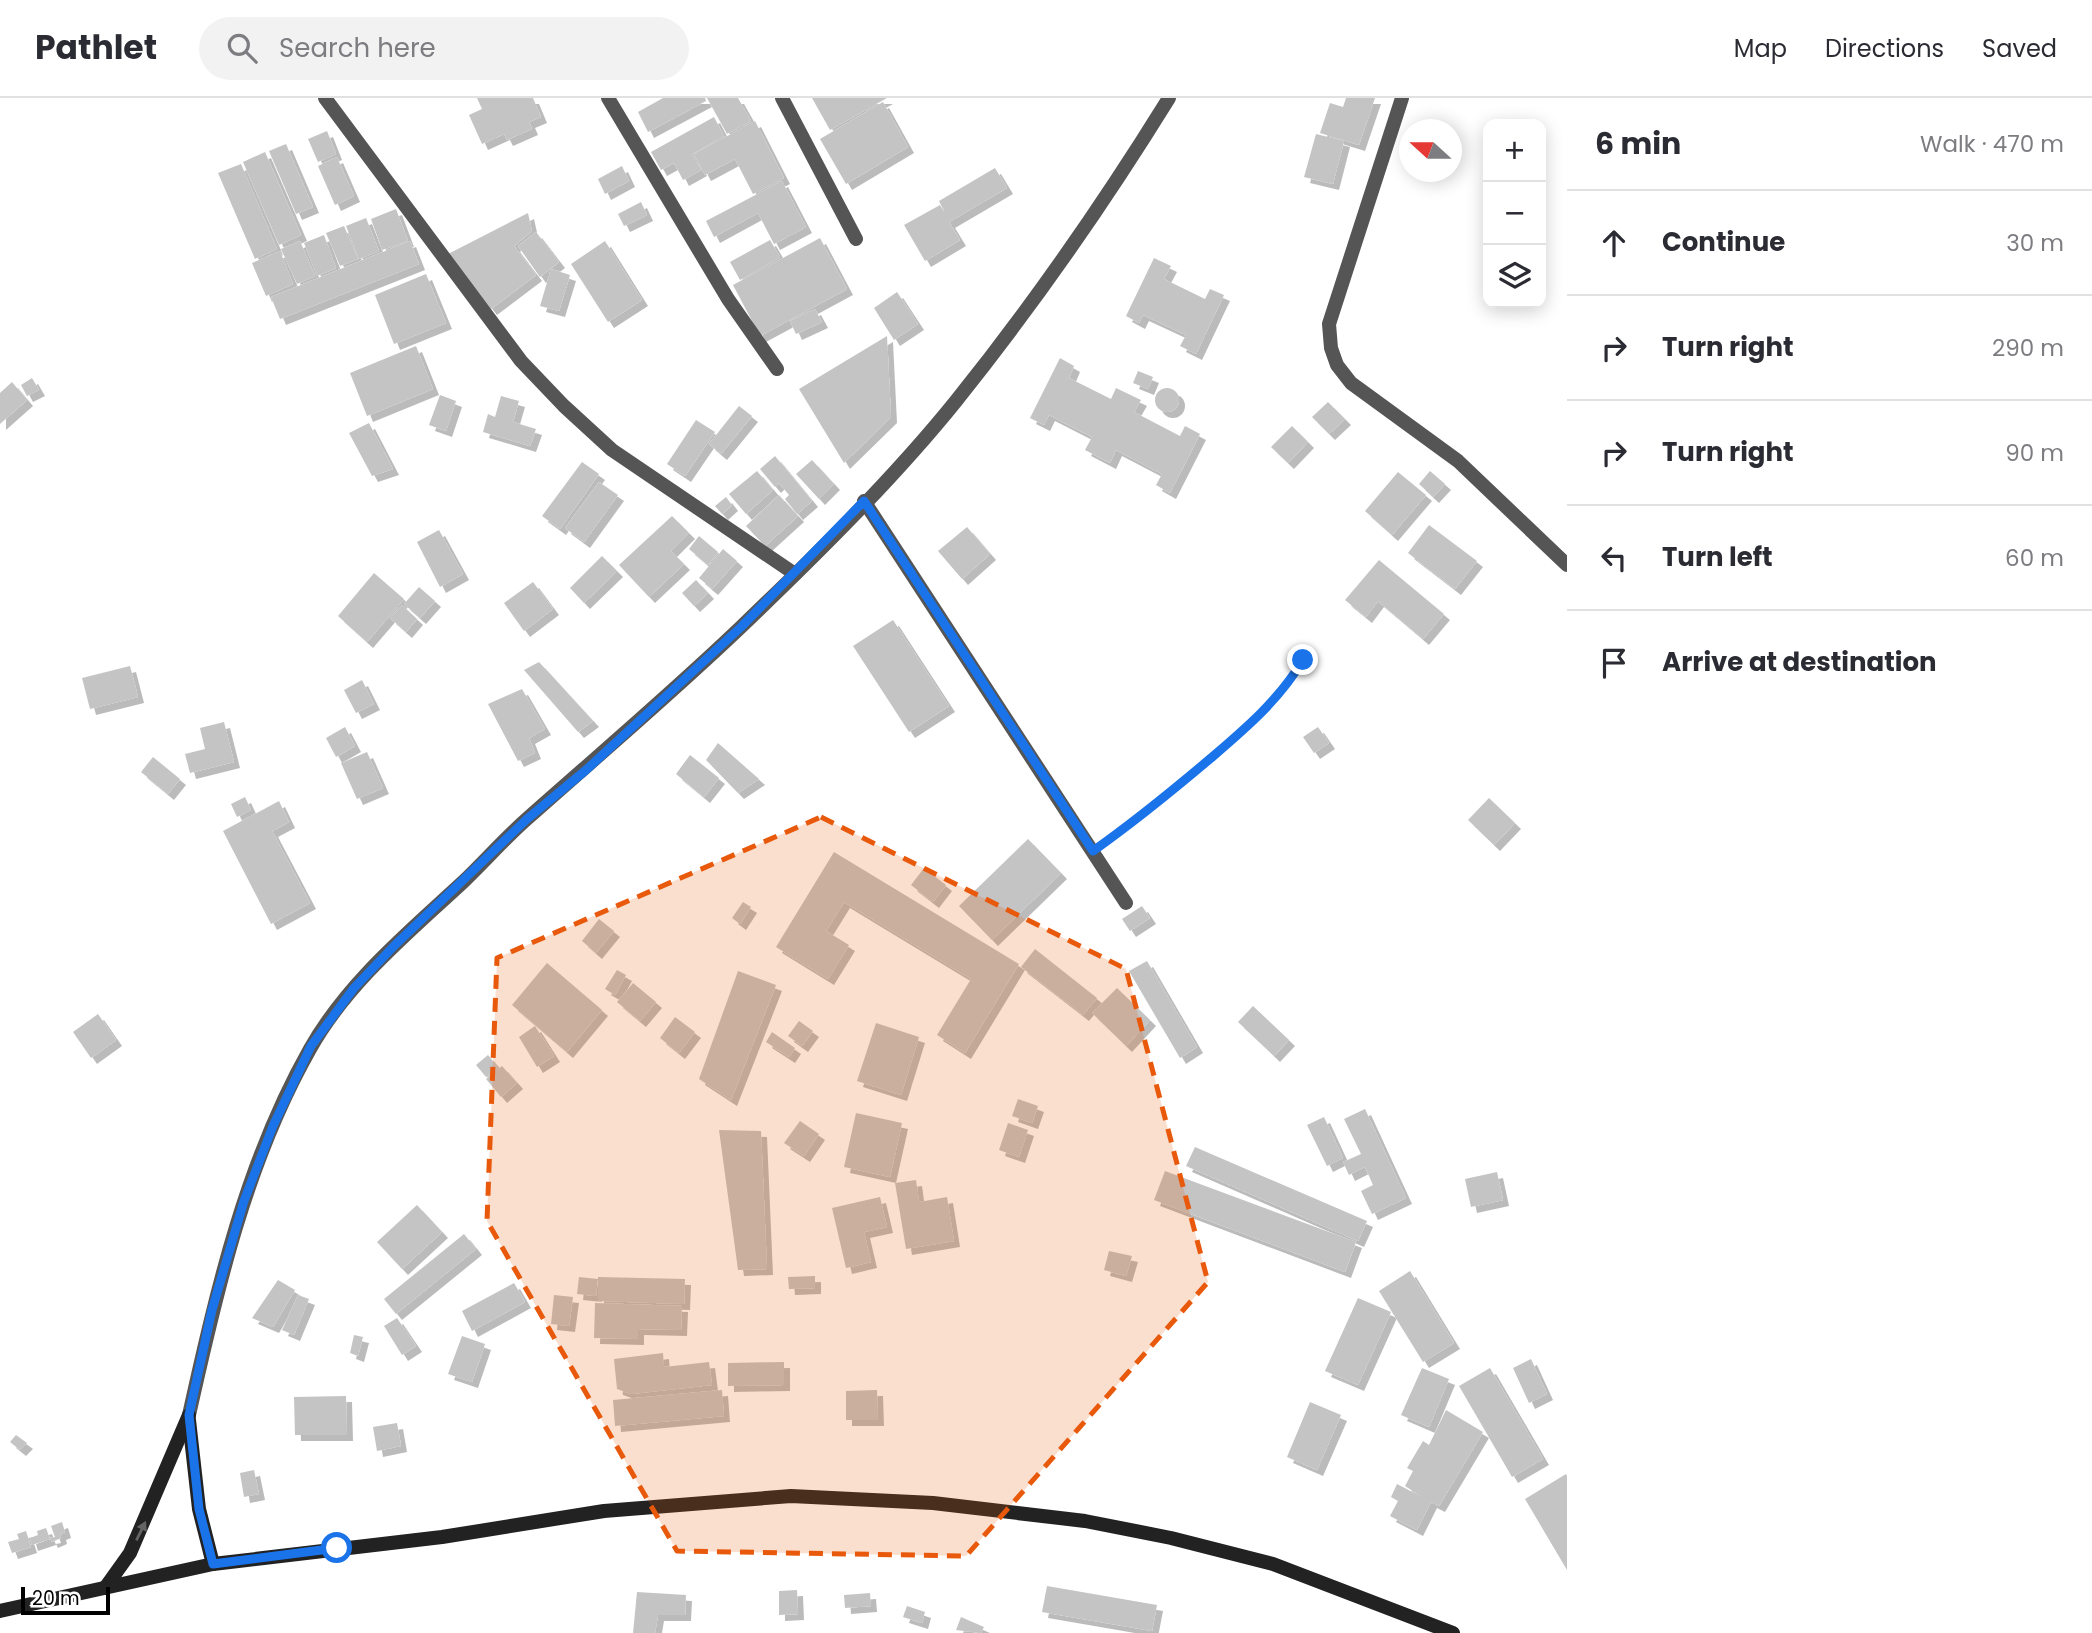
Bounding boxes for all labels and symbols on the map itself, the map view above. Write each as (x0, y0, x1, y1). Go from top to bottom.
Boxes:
north arrow (1399, 119, 1462, 182)
route end (1287, 644, 1318, 675)
one-way arrow (135, 1521, 146, 1541)
route start (321, 1532, 352, 1563)
scale bar (21, 1584, 110, 1616)

